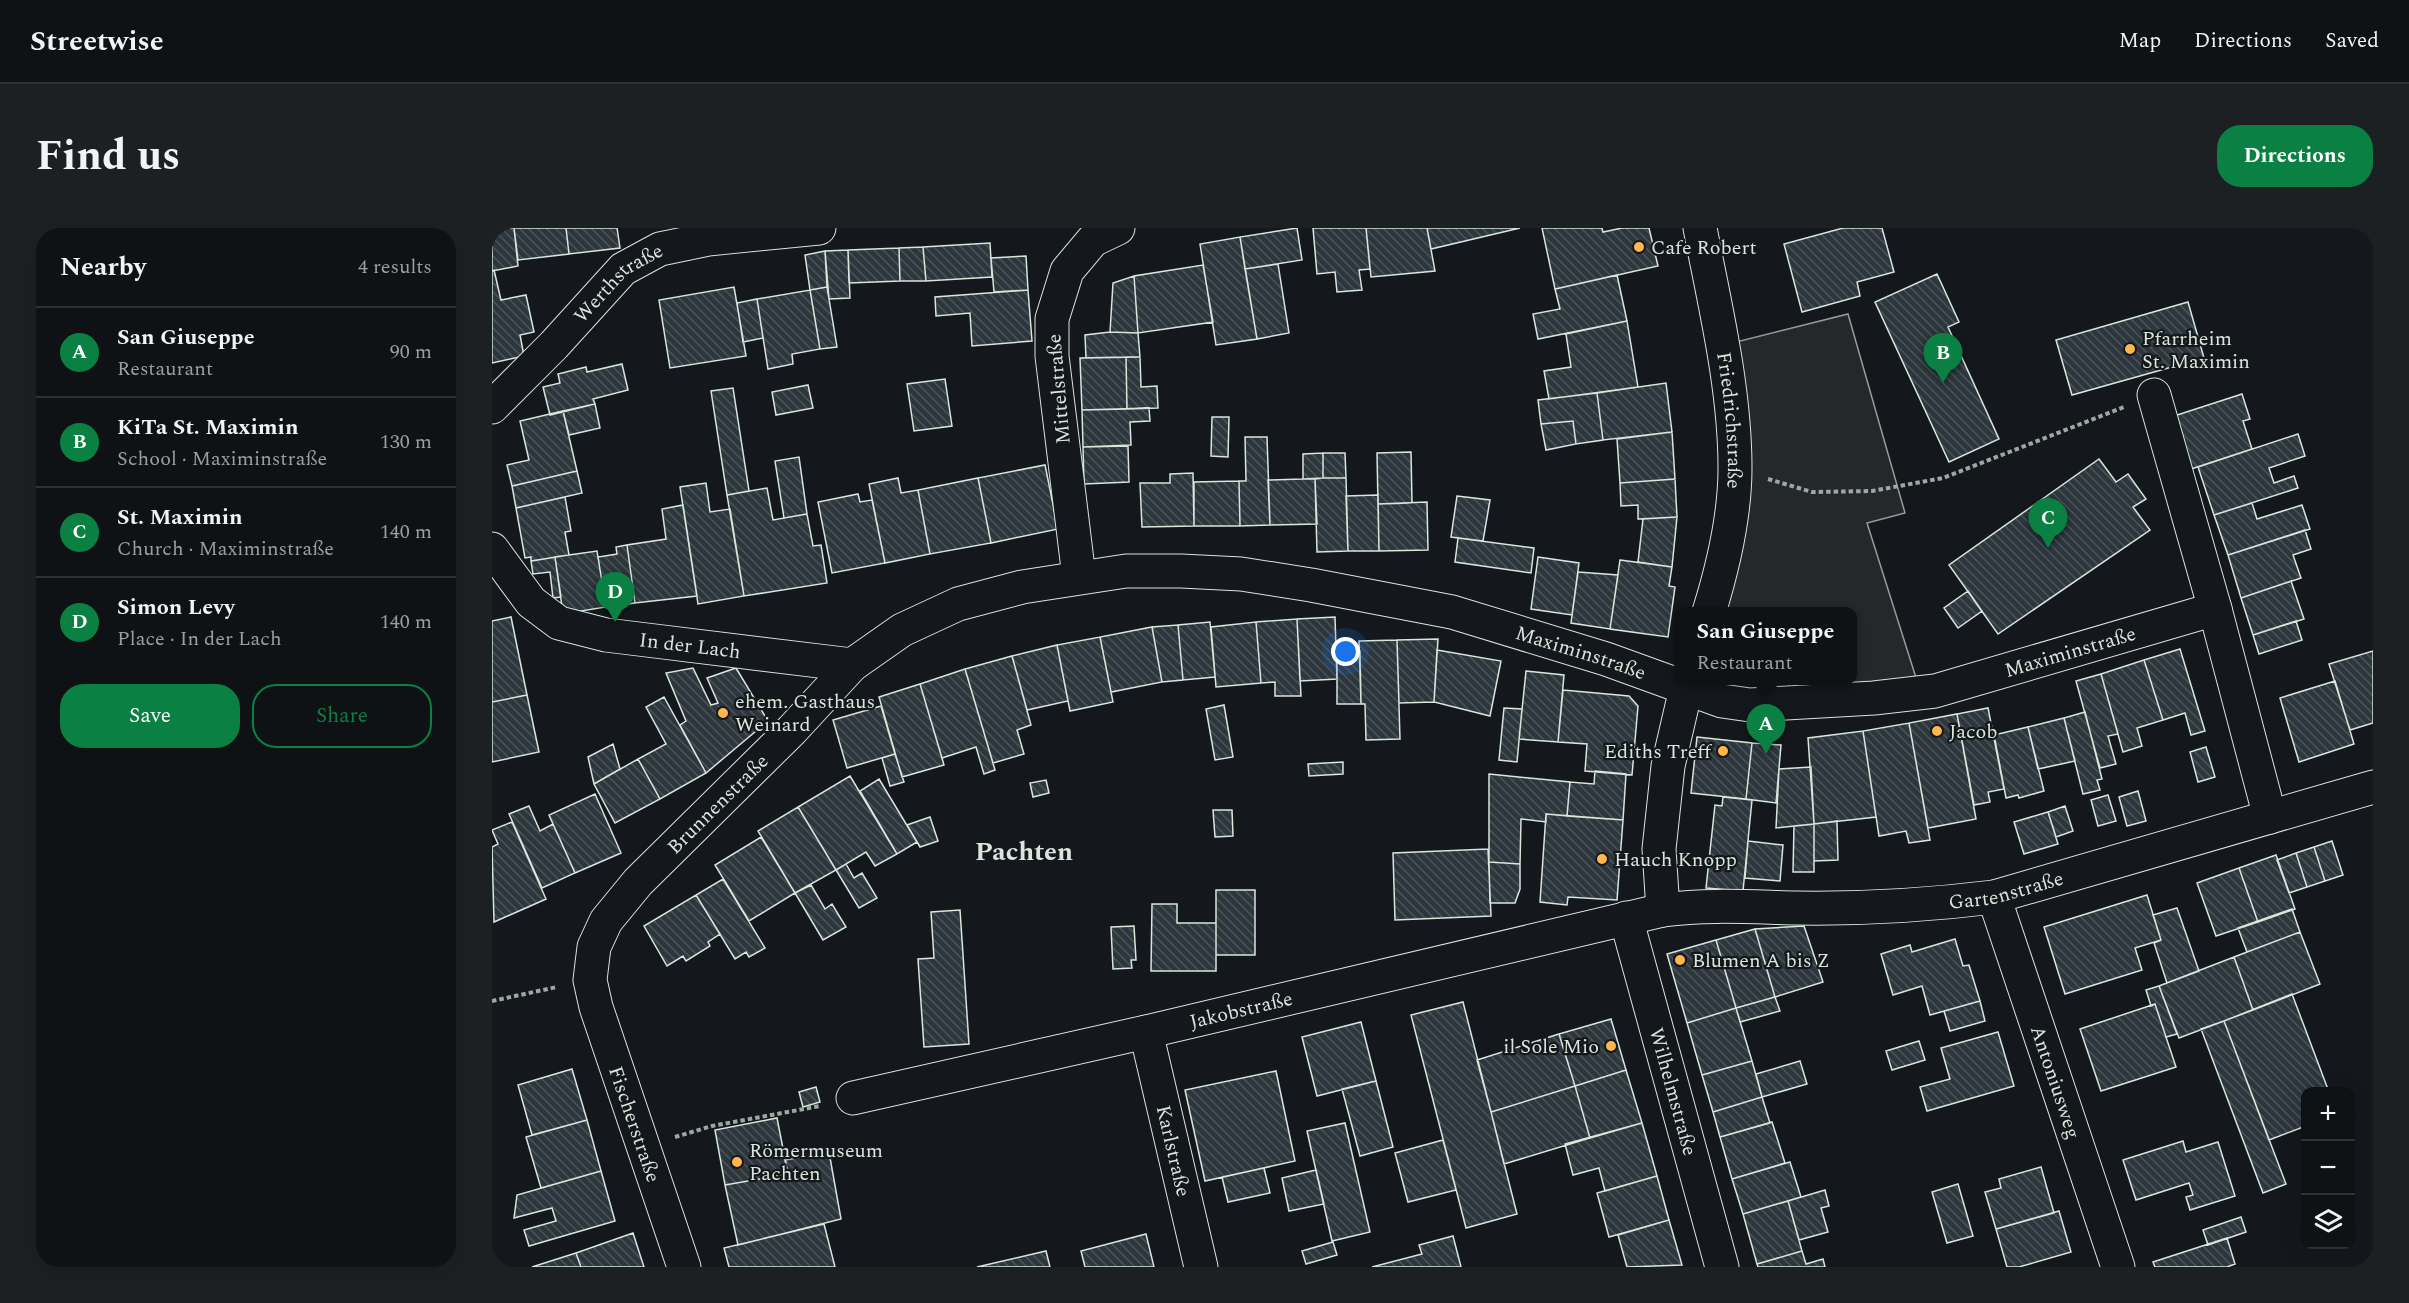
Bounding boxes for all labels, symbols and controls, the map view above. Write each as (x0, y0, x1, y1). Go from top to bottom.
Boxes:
text: Streetwise (30, 20, 164, 63)
text: Map (2119, 25, 2161, 57)
text: Directions (2194, 25, 2292, 57)
text: Saved (2325, 25, 2379, 57)
text: Find us (36, 125, 180, 188)
button: Directions (2217, 125, 2373, 187)
place label: Cafe Robert (1651, 233, 1757, 263)
street label: Werthstraße (567, 236, 669, 330)
marker: Cafe Robert (1632, 240, 1646, 254)
text: Nearby (60, 247, 146, 287)
text: 4 results (358, 252, 432, 282)
text: San Giuseppe (117, 321, 255, 354)
place label: Pfarrheim St. Maximin (2142, 324, 2250, 377)
street label: Mittelstraße (1039, 333, 1079, 445)
pin: B (1924, 334, 1962, 383)
text: A (72, 337, 87, 367)
text: 90 m (390, 337, 432, 367)
marker: Pfarrheim St. Maximin (2123, 342, 2137, 356)
street label: Friedrichstraße (1708, 350, 1749, 490)
text: Restaurant (117, 354, 213, 384)
text: KiTa St. Maximin (117, 411, 298, 444)
text: B (72, 427, 87, 457)
text: 130 m (380, 427, 432, 457)
text: School · Maximinstraße (117, 444, 327, 474)
pin: C (2028, 498, 2068, 548)
text: St. Maximin (117, 501, 243, 534)
text: C (72, 517, 87, 547)
text: 140 m (380, 517, 432, 547)
text: Church · Maximinstraße (117, 534, 334, 564)
pin: D (596, 572, 634, 622)
text: Simon Levy (117, 591, 235, 624)
text: D (71, 607, 88, 637)
text: 140 m (380, 607, 432, 637)
popup (1674, 607, 1857, 685)
text: San Giuseppe (1697, 615, 1834, 648)
street label: Maximinstraße (1512, 618, 1650, 688)
street label: Maximinstraße (2001, 619, 2140, 686)
text: Place · In der Lach (117, 624, 282, 654)
street label: In der Lach (638, 625, 742, 667)
your location (1331, 637, 1360, 666)
text: Restaurant (1697, 648, 1793, 678)
button: Save (60, 684, 240, 748)
button: Share (252, 684, 432, 748)
place label: ehem. Gasthaus Weinard (735, 687, 875, 740)
pin: A (1746, 704, 1786, 754)
marker: ehem. Gasthaus Weinard (716, 706, 730, 720)
place label: Jacob (1949, 717, 1997, 747)
marker: Jacob (1930, 724, 1944, 738)
place label: Ediths Treff (1604, 737, 1712, 767)
marker: Ediths Treff (1716, 744, 1730, 758)
street label: Brunnenstraße (660, 747, 776, 862)
district label: Pachten (975, 832, 1073, 872)
place label: Hauch Knopp (1614, 845, 1737, 875)
marker: Hauch Knopp (1595, 852, 1609, 866)
street label: Gartenstraße (1947, 864, 2067, 918)
place label: Blumen A bis Z (1692, 946, 1830, 976)
marker: Blumen A bis Z (1673, 953, 1687, 967)
street label: Jakobstraße (1187, 984, 1296, 1037)
street label: Antoniusweg (2022, 1022, 2088, 1143)
street label: Wilhelmstraße (1641, 1024, 1705, 1159)
place label: il Sole Mio (1503, 1032, 1599, 1062)
marker: il Sole Mio (1604, 1039, 1618, 1053)
street label: Fischerstraße (600, 1062, 668, 1187)
map controls (2301, 1087, 2355, 1249)
button: + (2301, 1087, 2355, 1141)
street label: Karlstraße (1148, 1102, 1198, 1200)
place label: Römermuseum Pachten (749, 1136, 883, 1189)
button: − (2301, 1141, 2355, 1195)
marker: Römermuseum Pachten (730, 1155, 744, 1169)
button: layers (2301, 1195, 2355, 1249)

